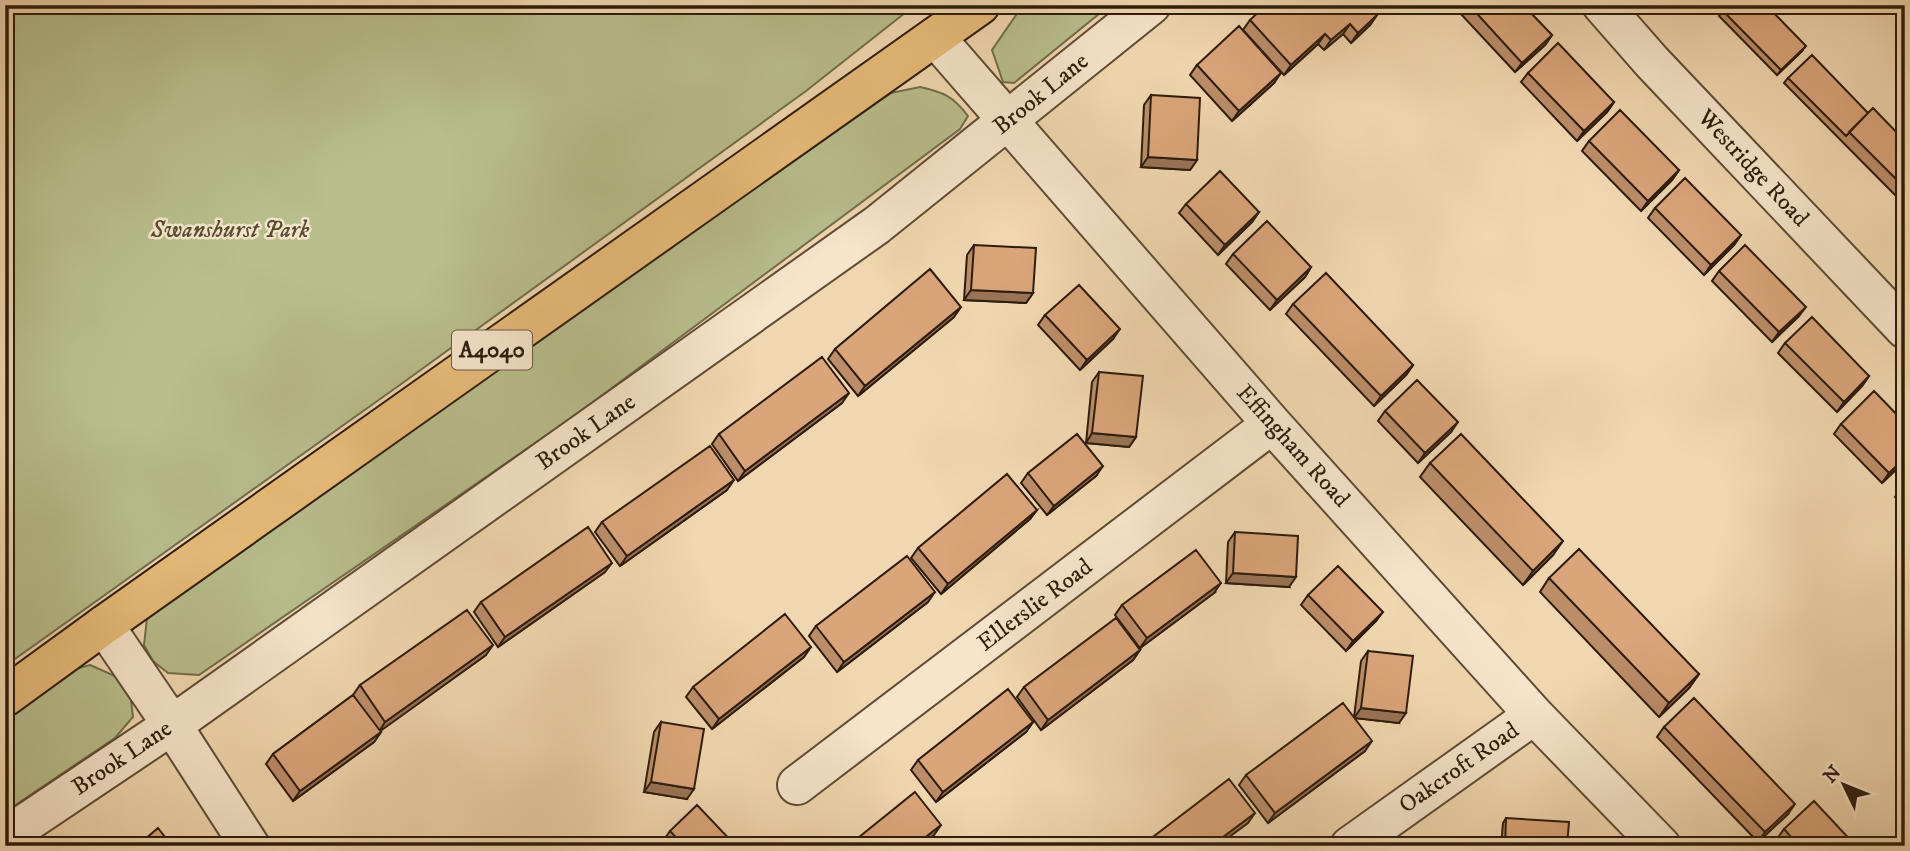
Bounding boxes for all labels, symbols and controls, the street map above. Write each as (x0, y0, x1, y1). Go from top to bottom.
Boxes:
street label: Brook Lane (987, 46, 1095, 142)
street label: Westridge Road (1690, 102, 1815, 233)
park label: Swanshurst Park (150, 215, 309, 245)
road number: A4040 (452, 330, 532, 370)
street label: Effingham Road (1230, 378, 1356, 514)
street label: Brook Lane (531, 387, 641, 477)
street label: Ellerslie Road (972, 552, 1099, 658)
street label: Brook Lane (66, 714, 178, 802)
street label: Oakcroft Road (1393, 716, 1525, 820)
north arrow (1808, 750, 1878, 820)
text: N (1819, 761, 1847, 788)

